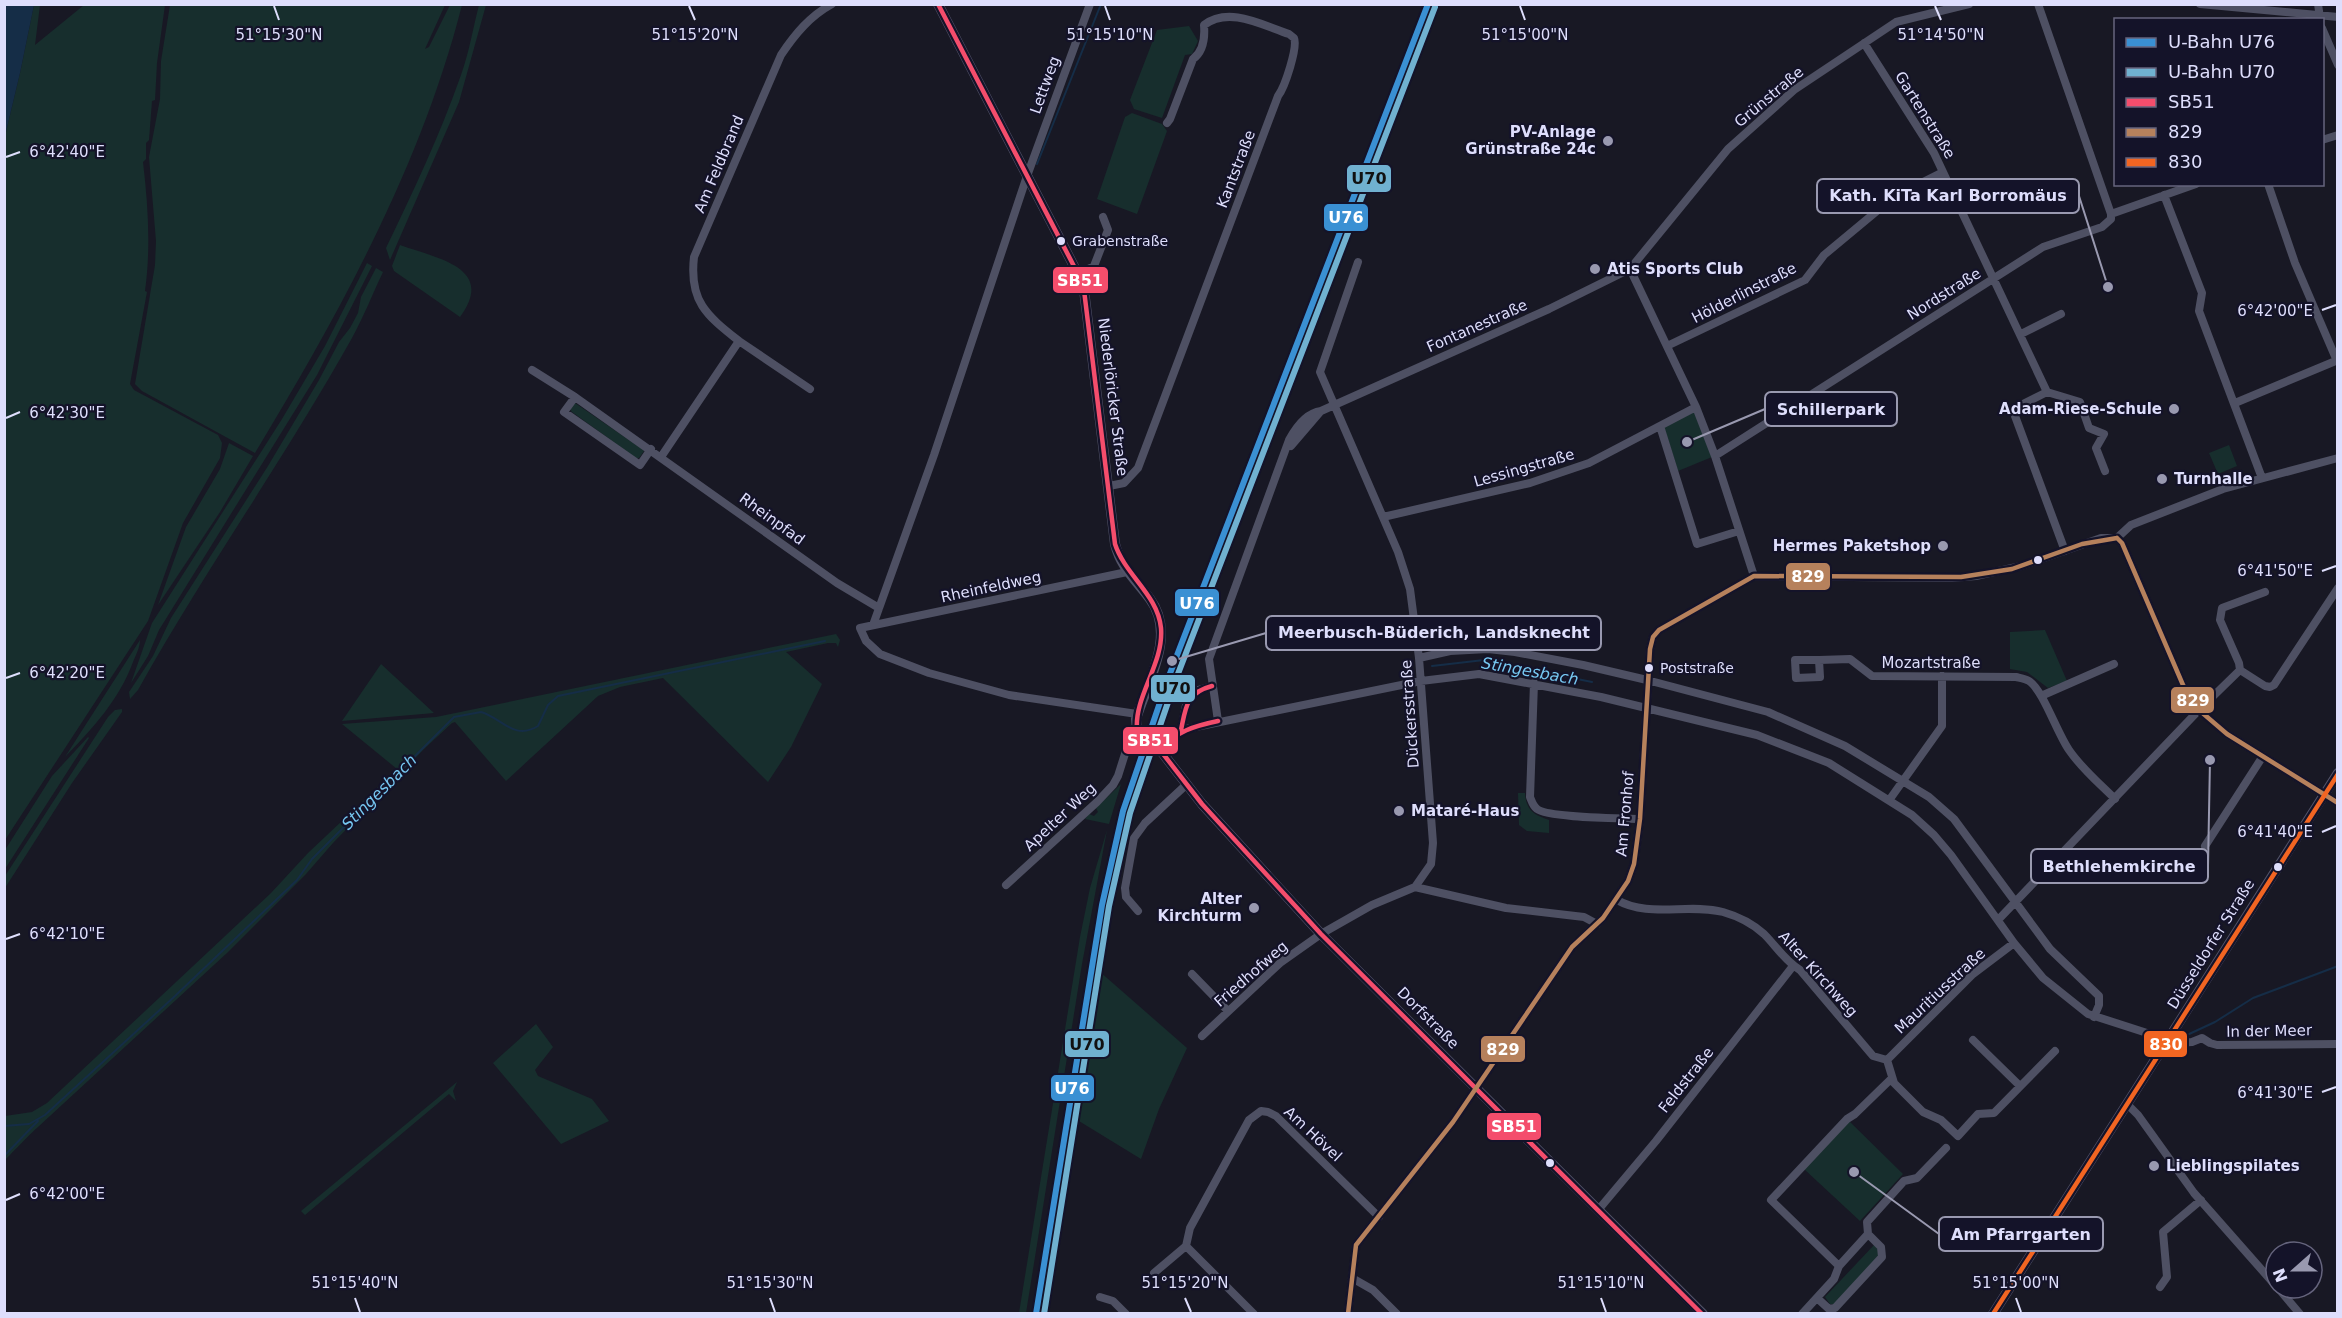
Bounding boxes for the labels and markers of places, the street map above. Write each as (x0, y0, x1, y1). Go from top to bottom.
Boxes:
place label: PV-Anlage Grünstraße 24c (1465, 123, 1596, 158)
marker: PV-Anlage Grünstraße 24c (1601, 134, 1615, 148)
callout: Kath. KiTa Karl Borromäus (1817, 179, 2079, 213)
place label: Grabenstraße (1072, 233, 1168, 249)
marker: Grabenstraße (1055, 235, 1067, 247)
place label: Atis Sports Club (1607, 260, 1743, 278)
marker: Atis Sports Club (1588, 262, 1602, 276)
callout: Schillerpark (1765, 392, 1897, 426)
place label: Adam-Riese-Schule (1999, 400, 2162, 418)
marker: Adam-Riese-Schule (2167, 402, 2181, 416)
place label: Turnhalle (2174, 470, 2253, 488)
marker: Turnhalle (2155, 472, 2169, 486)
place label: Hermes Paketshop (1773, 537, 1931, 555)
marker: Hermes Paketshop (1936, 539, 1950, 553)
unlabelled marker (2032, 554, 2044, 566)
callout: Meerbusch-Büderich, Landsknecht (1266, 616, 1601, 650)
place label: Poststraße (1660, 660, 1734, 676)
marker: Poststraße (1643, 662, 1655, 674)
place label: Mataré-Haus (1411, 802, 1519, 820)
marker: Mataré-Haus (1392, 804, 1406, 818)
callout: Bethlehemkirche (2031, 849, 2208, 883)
unlabelled marker (2272, 861, 2284, 873)
place label: Alter Kirchturm (1157, 890, 1243, 925)
marker: Alter Kirchturm (1247, 901, 1261, 915)
unlabelled marker (1544, 1157, 1556, 1169)
place label: Lieblingspilates (2166, 1157, 2300, 1175)
marker: Lieblingspilates (2147, 1159, 2161, 1173)
callout: Am Pfarrgarten (1939, 1217, 2103, 1251)

